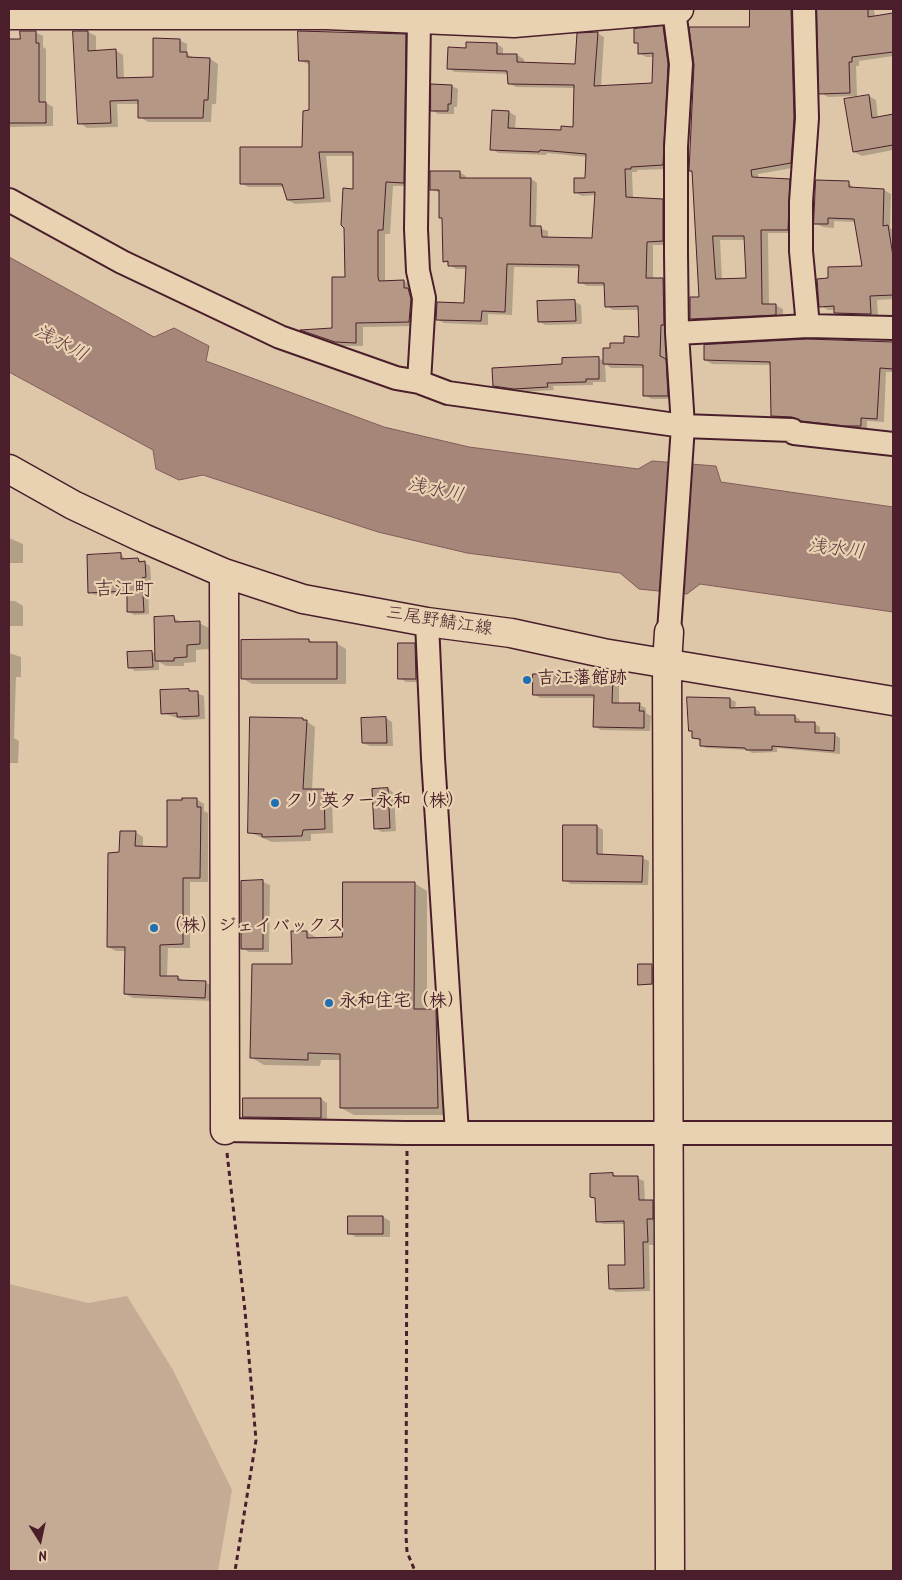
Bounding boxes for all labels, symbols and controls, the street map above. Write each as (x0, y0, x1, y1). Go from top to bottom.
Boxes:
water label: 浅水川 (29, 322, 91, 368)
water label: 浅水川 (405, 475, 465, 509)
water label: 浅水川 (806, 536, 866, 566)
district label: 吉江町 (94, 580, 154, 604)
street label: 三尾野鯖江線 (384, 604, 494, 642)
place label: 吉江藩館跡 (537, 669, 627, 691)
marker: 吉江藩館跡 (521, 674, 533, 686)
place label: クリ英ター永和（株） (285, 792, 465, 814)
marker: クリ英ター永和（株） (269, 797, 281, 809)
place label: （株）ジェイバックス (164, 917, 344, 939)
marker: （株）ジェイバックス (148, 922, 160, 934)
place label: 永和住宅（株） (339, 992, 465, 1014)
marker: 永和住宅（株） (323, 997, 335, 1009)
north arrow (15, 1515, 65, 1565)
text: N (36, 1543, 49, 1566)

